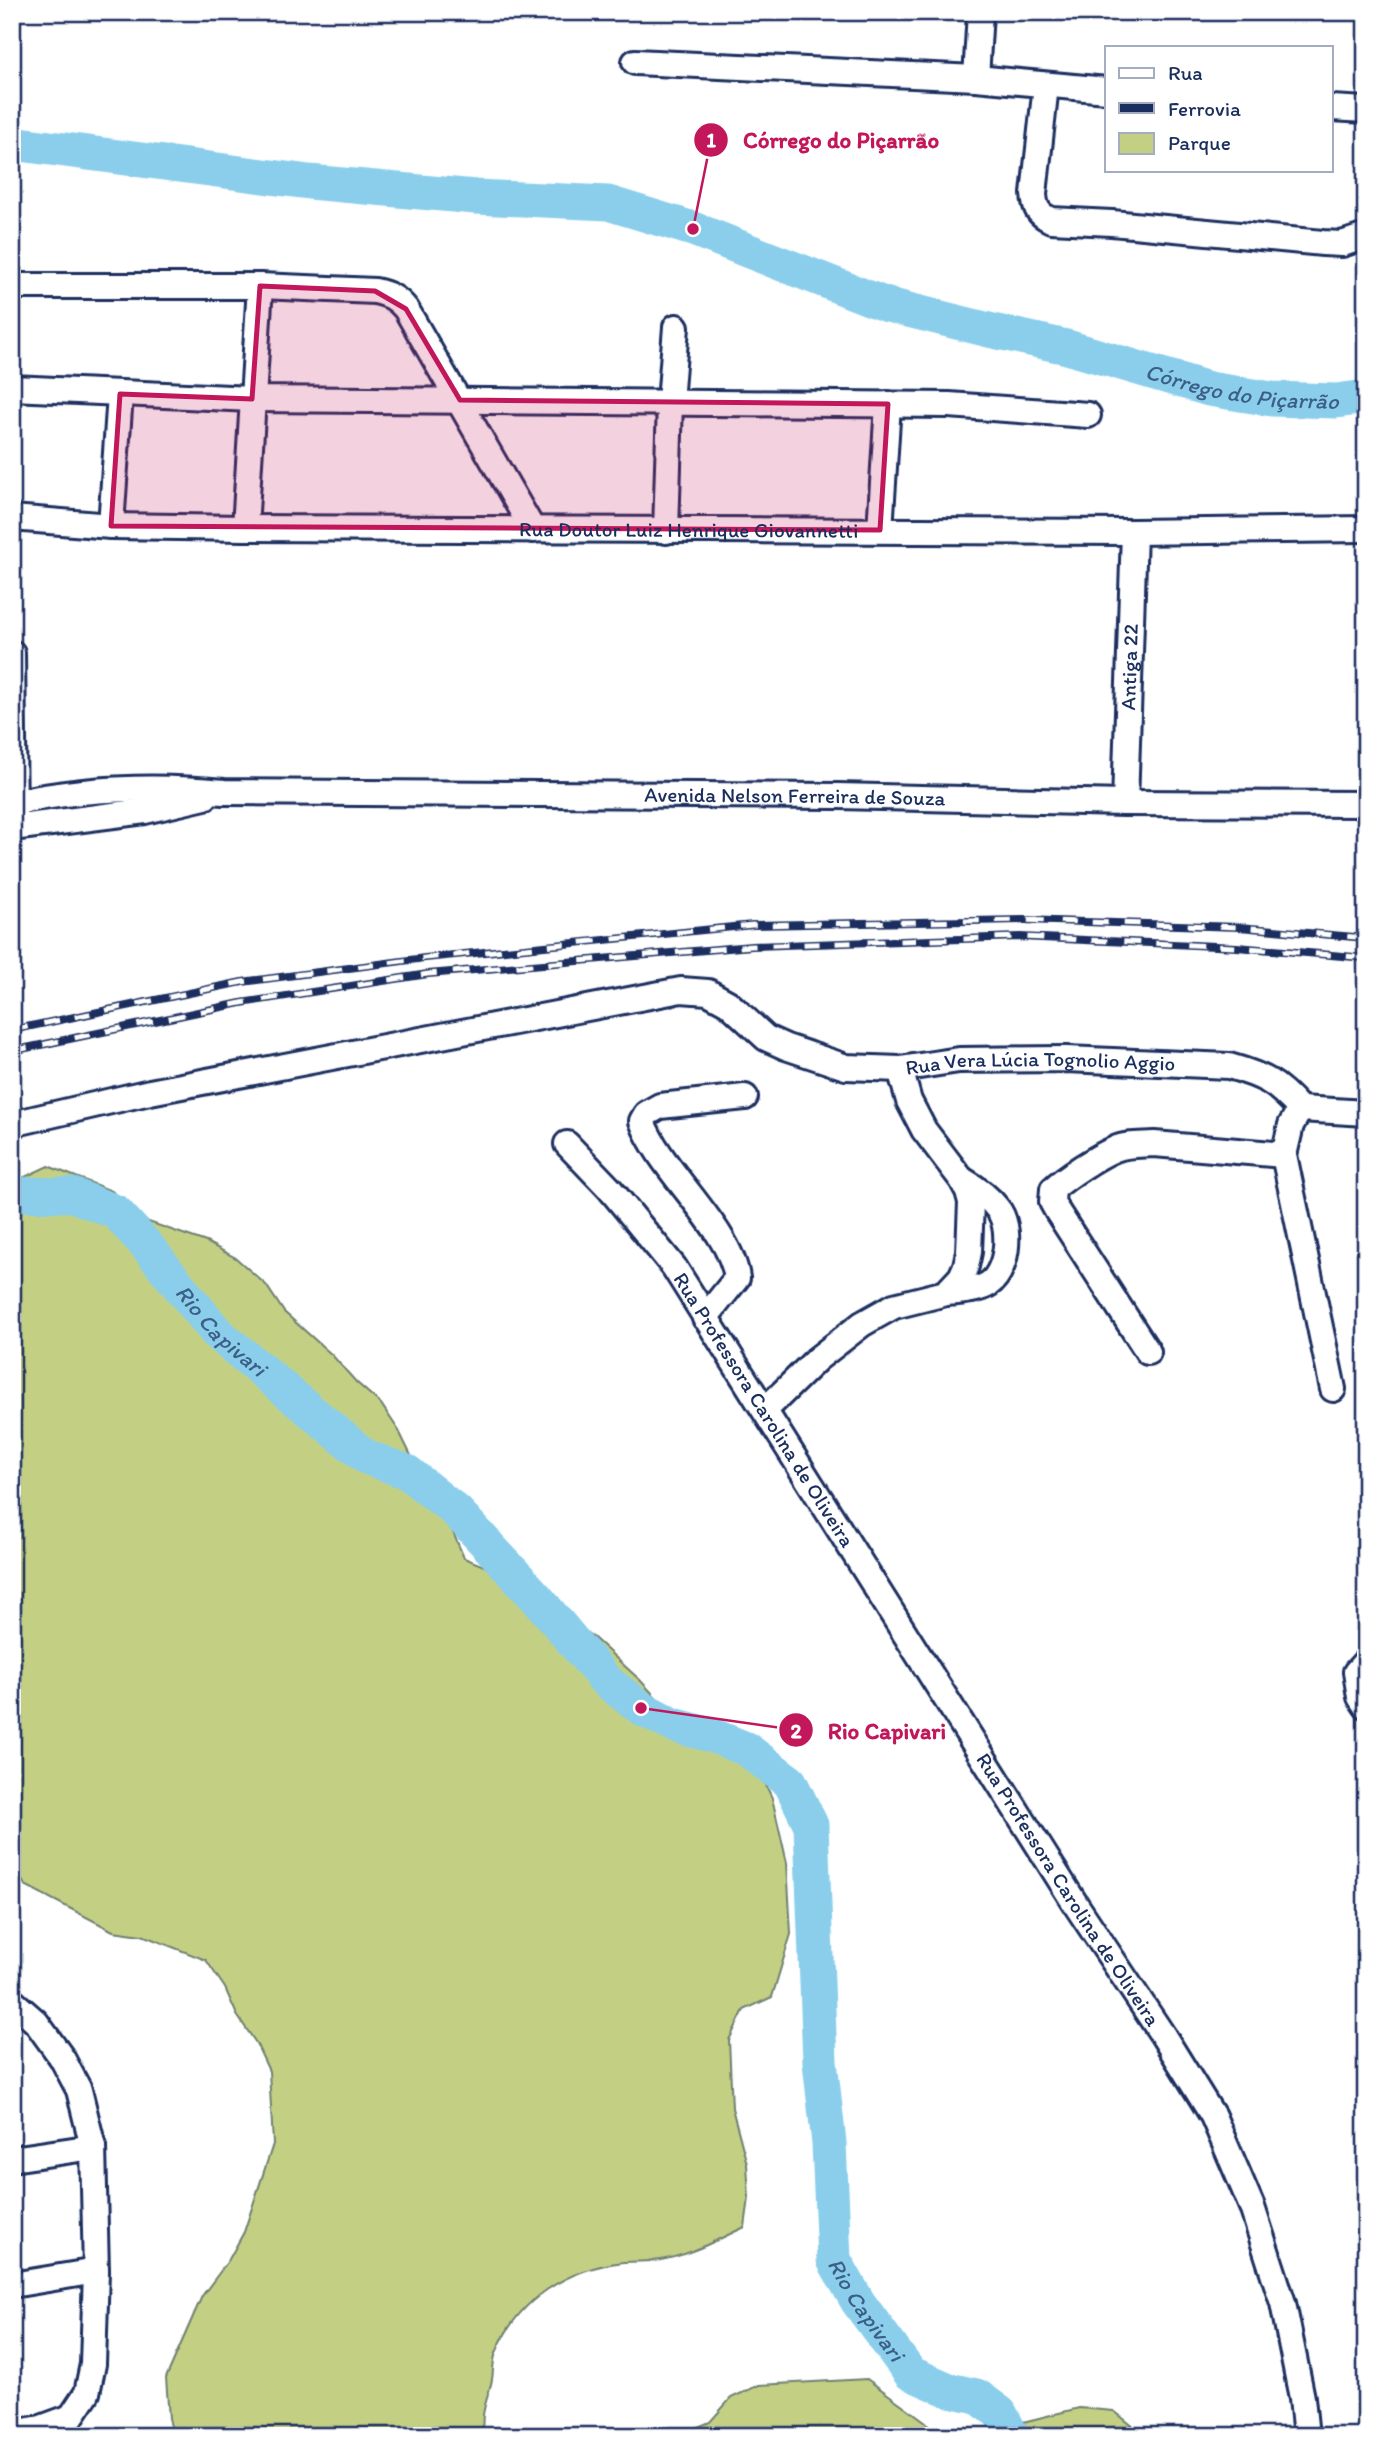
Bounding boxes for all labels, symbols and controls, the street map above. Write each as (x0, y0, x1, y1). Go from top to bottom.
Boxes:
legend (1105, 46, 1332, 172)
text: Rua (1168, 60, 1203, 85)
text: Ferrovia (1168, 96, 1241, 121)
callout: Córrego do Piçarrão (694, 118, 953, 162)
text: Córrego do Piçarrão (743, 126, 939, 154)
text: 1 (706, 127, 716, 152)
text: Parque (1168, 130, 1231, 155)
water label: Córrego do Piçarrão (1142, 357, 1341, 415)
street label: Rua Doutor Luiz Henrique Giovannetti (519, 516, 858, 543)
street label: Antiga 22 (1115, 623, 1143, 711)
street label: Avenida Nelson Ferreira de Souza (644, 782, 946, 811)
street label: Rua Vera Lúcia Tognolio Aggio (904, 1046, 1176, 1080)
street label: Rua Professora Carolina de Oliveira (669, 1267, 860, 1552)
water label: Rio Capivari (170, 1279, 274, 1384)
callout: Rio Capivari (778, 1708, 960, 1752)
text: Rio Capivari (828, 1717, 946, 1745)
text: 2 (790, 1718, 802, 1743)
street label: Rua Professora Carolina de Oliveira (971, 1748, 1166, 2031)
water label: Rio Capivari (822, 2253, 912, 2368)

